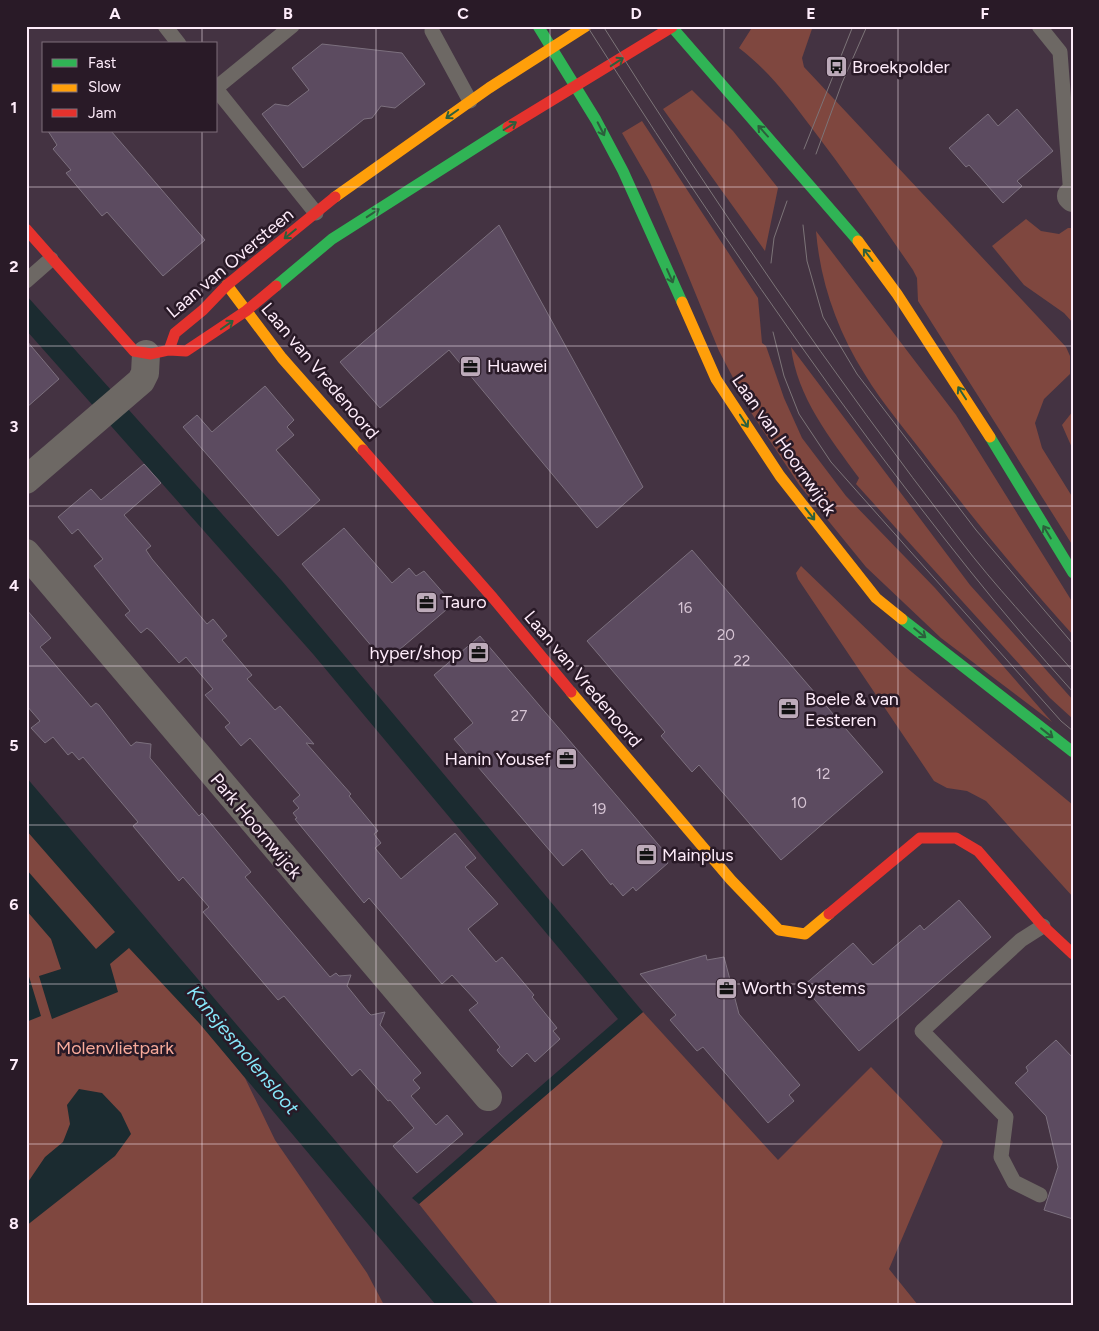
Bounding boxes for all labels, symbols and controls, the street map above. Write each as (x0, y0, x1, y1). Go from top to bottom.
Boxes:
text: A (109, 4, 121, 23)
text: B (283, 4, 293, 23)
text: C (457, 4, 469, 23)
text: D (630, 4, 642, 23)
text: E (806, 4, 816, 23)
text: F (981, 4, 990, 23)
legend (42, 42, 218, 132)
text: Fast (88, 54, 117, 72)
bus stop icon: Broekpolder (824, 55, 848, 79)
place label: Broekpolder (852, 56, 950, 78)
one-way arrow (610, 57, 624, 67)
text: Slow (88, 78, 121, 96)
text: 1 (11, 98, 17, 117)
text: Jam (88, 104, 116, 122)
one-way arrow (445, 109, 459, 119)
one-way arrow (503, 120, 517, 131)
one-way arrow (596, 122, 606, 137)
one-way arrow (757, 125, 769, 138)
street label: Laan van Oversteen (162, 204, 298, 322)
one-way arrow (366, 208, 380, 218)
one-way arrow (284, 229, 297, 240)
one-way arrow (863, 248, 873, 262)
text: 2 (9, 257, 19, 276)
one-way arrow (666, 268, 675, 283)
street label: Laan van Vredenoord (257, 298, 383, 444)
one-way arrow (219, 320, 233, 330)
office icon: Huawei (459, 354, 483, 378)
place label: Huawei (487, 355, 548, 377)
street label: Laan van Hoornwijck (727, 370, 841, 520)
one-way arrow (957, 387, 967, 401)
one-way arrow (739, 413, 749, 427)
text: 3 (10, 417, 19, 436)
one-way arrow (805, 507, 816, 520)
one-way arrow (1042, 525, 1052, 539)
text: 4 (9, 576, 19, 595)
office icon: Tauro (414, 590, 438, 614)
place label: Tauro (442, 591, 487, 613)
house number: 16 (678, 599, 693, 617)
street label: Laan van Vredenoord (520, 606, 646, 752)
house number: 20 (717, 626, 735, 644)
one-way arrow (913, 627, 926, 638)
office icon: hyper/shop (466, 641, 490, 665)
place label: hyper/shop (370, 642, 462, 664)
house number: 22 (734, 652, 750, 670)
place label: Boele & van Eesteren (805, 688, 899, 731)
office icon: Boele & van Eesteren (777, 697, 801, 721)
house number: 27 (511, 707, 527, 725)
one-way arrow (1041, 727, 1054, 738)
text: 5 (9, 736, 19, 755)
office icon: Hanin Yousef (555, 747, 579, 771)
place label: Hanin Yousef (444, 748, 551, 770)
house number: 12 (816, 765, 830, 783)
street label: Park Hoornwijck (206, 769, 307, 883)
house number: 10 (791, 794, 807, 812)
house number: 19 (592, 800, 606, 818)
office icon: Mainplus (634, 843, 658, 867)
place label: Mainplus (662, 844, 734, 866)
text: 6 (9, 895, 19, 914)
office icon: Worth Systems (714, 976, 738, 1000)
place label: Worth Systems (742, 977, 866, 999)
water label: Kansjesmolensloot (182, 981, 304, 1120)
park label: Molenvlietpark (56, 1037, 174, 1059)
text: 7 (10, 1055, 19, 1074)
text: 8 (9, 1214, 19, 1233)

